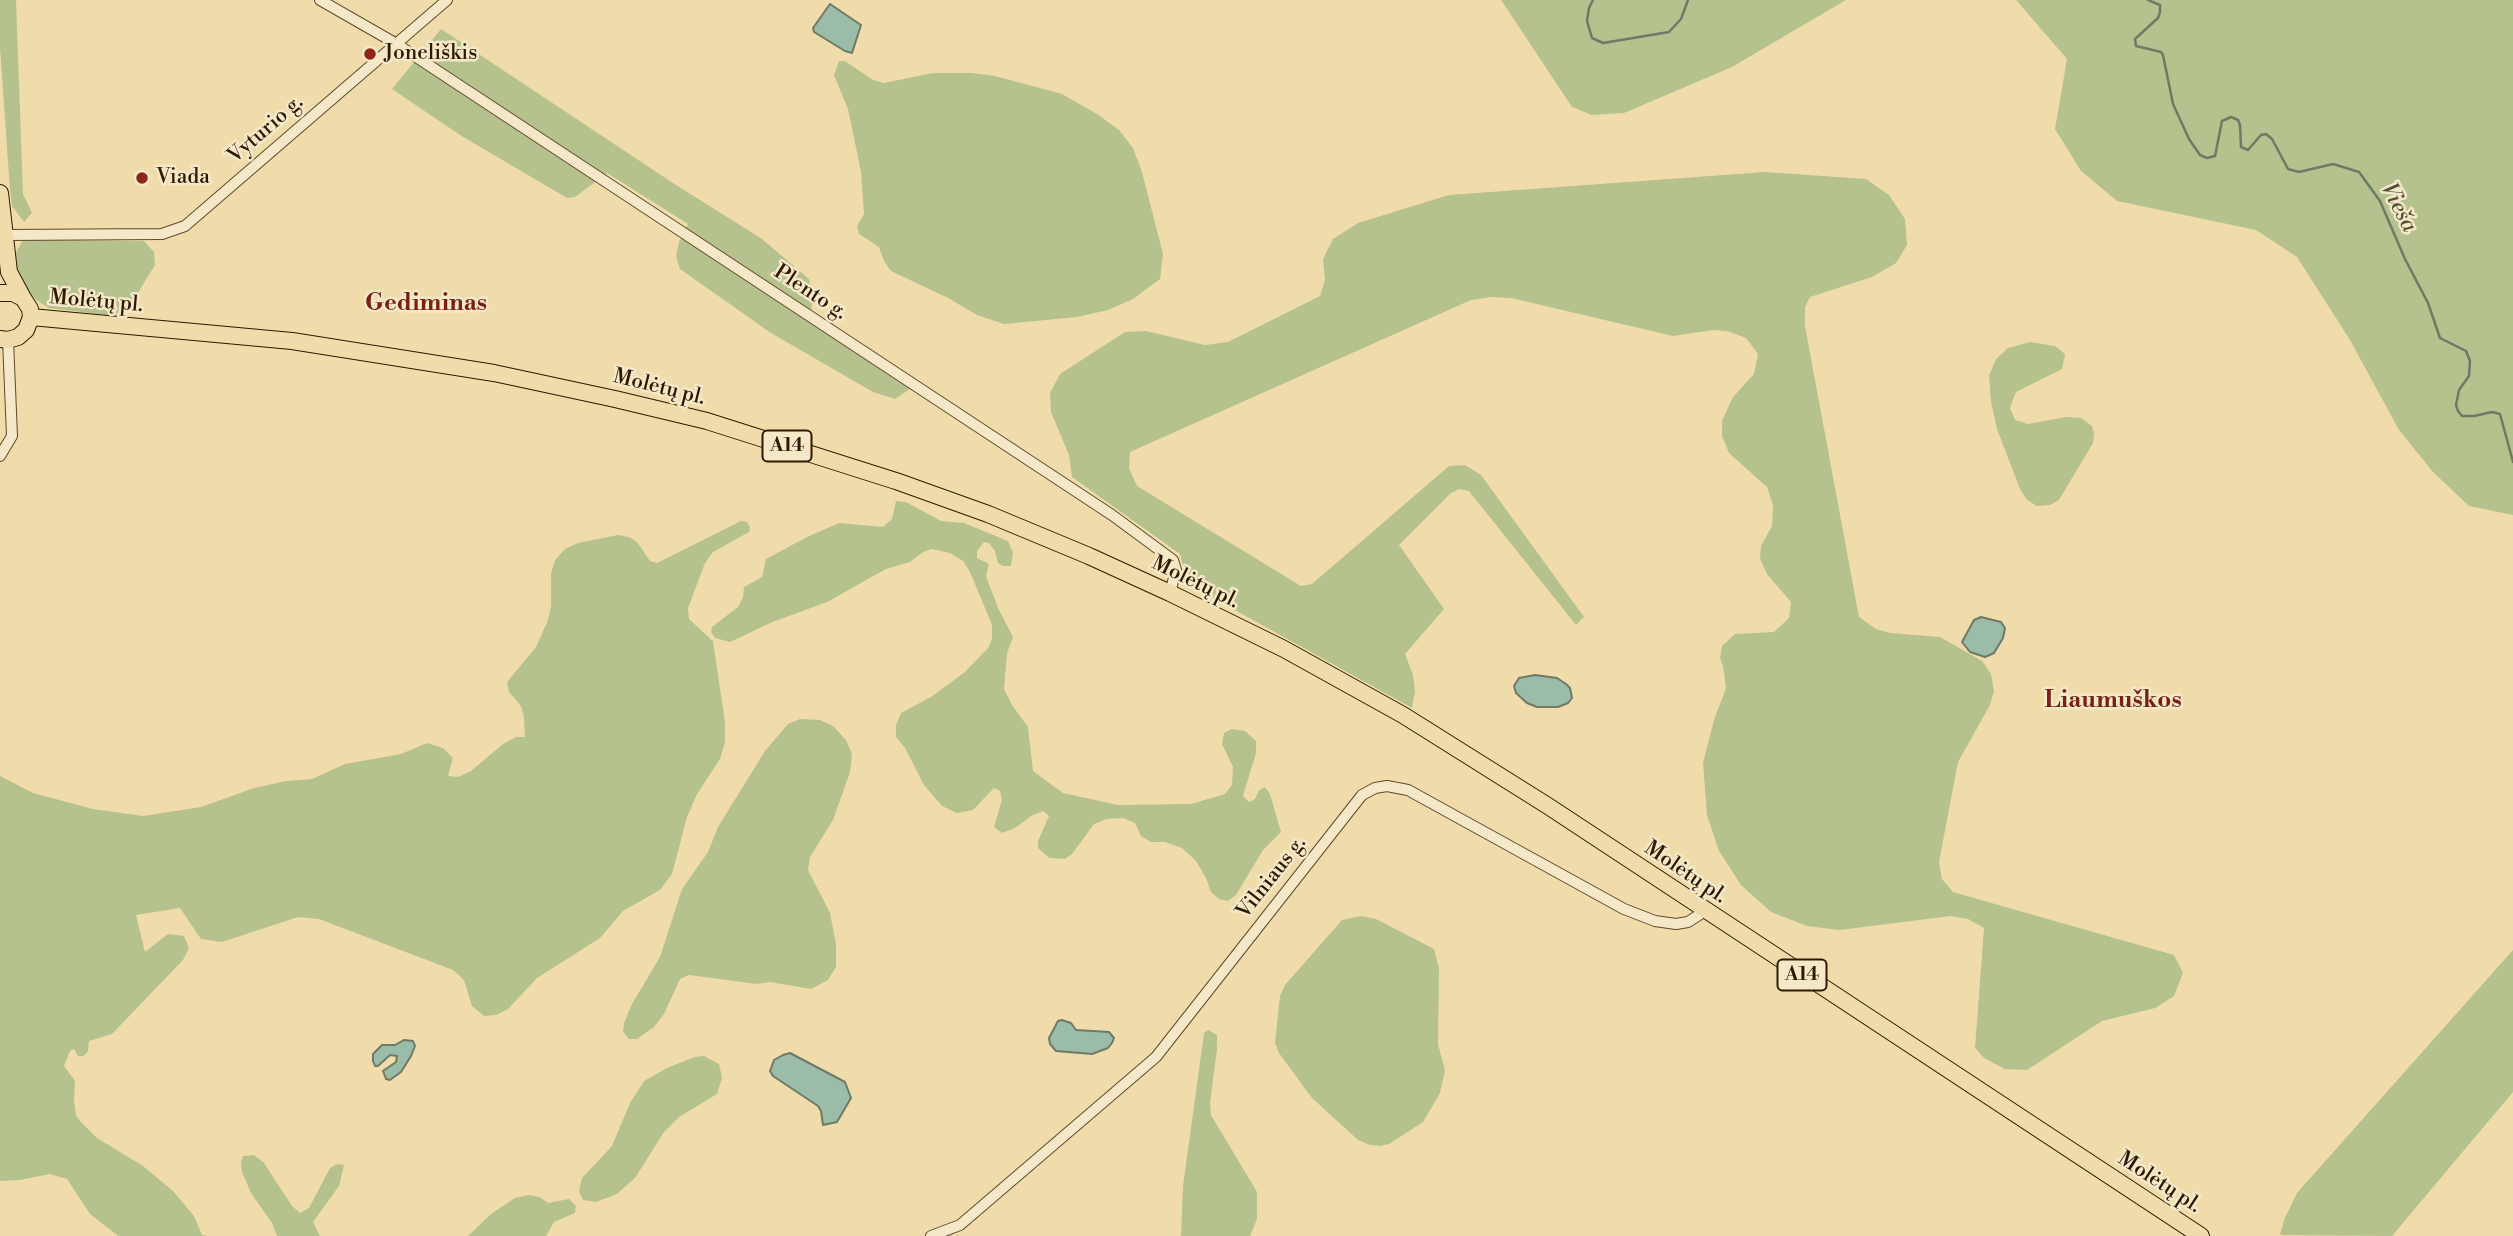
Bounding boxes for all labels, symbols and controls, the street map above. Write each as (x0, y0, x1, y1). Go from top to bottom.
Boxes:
place label: Joneliškis (384, 41, 477, 67)
marker: Joneliškis (362, 46, 378, 62)
street label: Vyturio g. (223, 90, 309, 170)
place label: Viada (156, 165, 210, 191)
marker: Viada (134, 170, 150, 186)
water label: Vieša (2374, 179, 2422, 237)
street label: Plento g. (769, 260, 851, 326)
street label: Molėtų pl. (48, 285, 144, 319)
district label: Gediminas (365, 290, 487, 318)
street label: Molėtų pl. (610, 364, 708, 412)
road number: A14 (762, 430, 812, 462)
street label: Molėtų pl. (1147, 551, 1243, 615)
district label: Liaumuškos (2044, 687, 2182, 715)
street label: Vilniaus g. (1232, 832, 1312, 924)
street label: Molėtų pl. (1639, 836, 1731, 910)
road number: A14 (1778, 959, 1826, 990)
street label: Molėtų pl. (2113, 1147, 2205, 1219)

